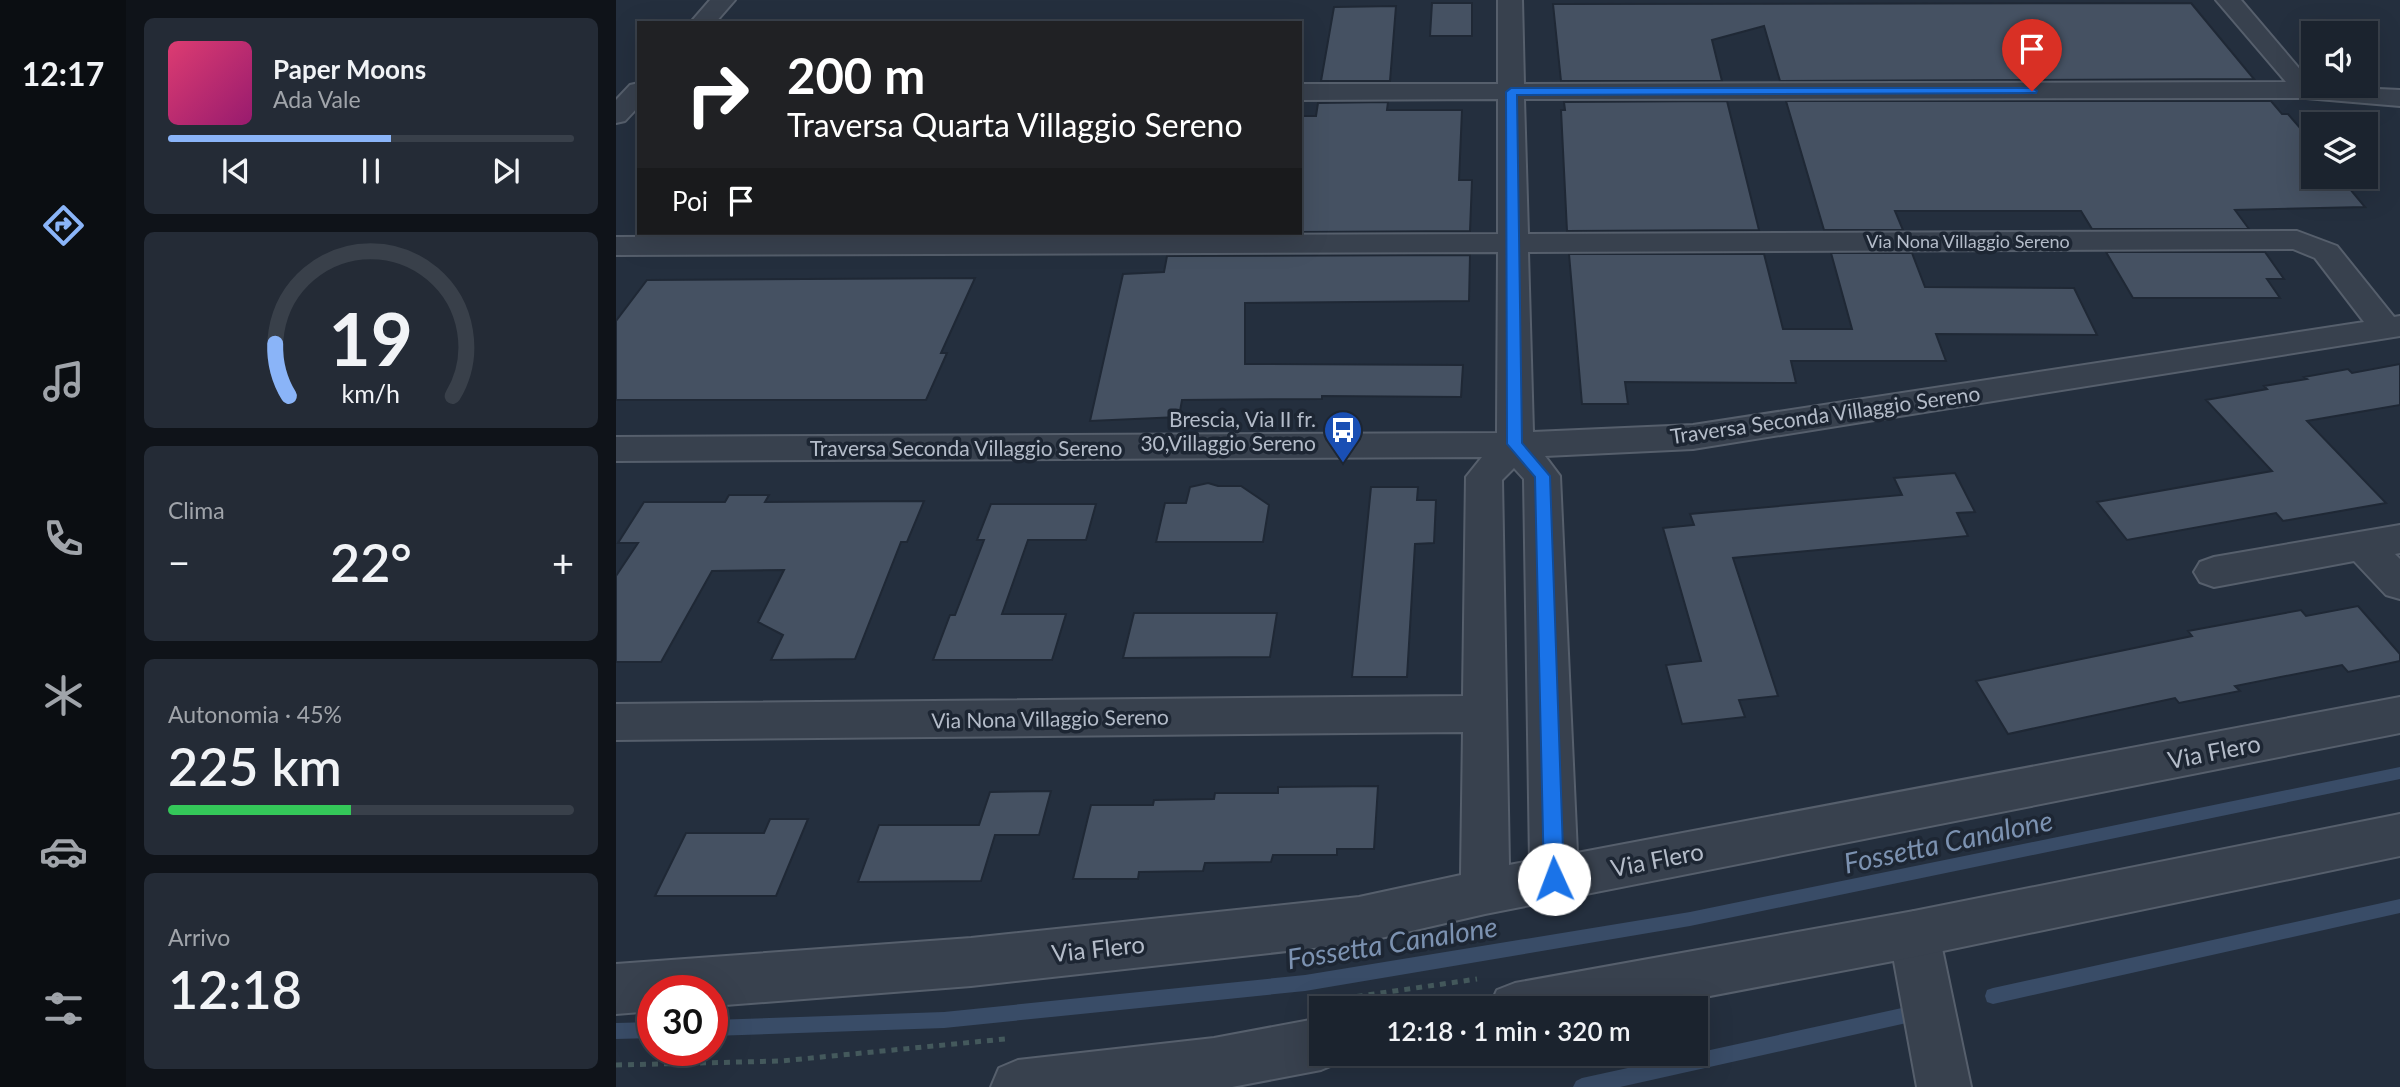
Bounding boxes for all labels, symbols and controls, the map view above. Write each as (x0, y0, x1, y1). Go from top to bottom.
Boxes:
pin (2002, 19, 2062, 91)
map controls (2301, 21, 2378, 189)
button: sound (2301, 21, 2378, 98)
icon: arrive (2013, 30, 2051, 68)
text: 200 m (787, 46, 925, 104)
icon: right (672, 49, 763, 140)
text: Paper Moons (273, 53, 426, 85)
text: 12:17 (22, 54, 104, 93)
text: Ada Vale (273, 85, 361, 113)
text: Traversa Quarta Villaggio Sereno (787, 105, 1243, 144)
button: layers (2301, 112, 2378, 189)
icon: previous (217, 152, 255, 190)
icon: pause (352, 152, 390, 190)
icon: next (487, 152, 525, 190)
icon: arrive (722, 182, 760, 220)
text: Poi (672, 185, 708, 217)
icon: directions (39, 201, 88, 250)
street label: Via Nona Villaggio Sereno (1866, 230, 2070, 252)
text: 19 (329, 294, 413, 382)
icon: music (39, 357, 88, 406)
text: km/h (342, 377, 400, 407)
street label: Traversa Seconda Villaggio Sereno (1668, 380, 1982, 448)
place label: Brescia, Via II fr. 30,Villaggio Sereno (1140, 406, 1316, 455)
bus stop icon: Brescia, Via II fr. 30,Villaggio Sereno (1322, 409, 1364, 464)
street label: Traversa Seconda Villaggio Sereno (810, 435, 1122, 460)
text: Clima (168, 496, 225, 524)
icon: phone (39, 514, 88, 563)
text: 22° (330, 531, 412, 593)
text: − (168, 539, 190, 585)
text: + (552, 539, 574, 585)
icon: climate (39, 671, 88, 720)
text: Autonomia · 45% (168, 700, 342, 728)
street label: Via Nona Villaggio Sereno (931, 703, 1169, 733)
street label: Via Flero (2165, 728, 2263, 774)
text: 225 km (168, 735, 342, 797)
water label: Fossetta Canalone (1841, 802, 2055, 880)
icon: car (39, 827, 88, 876)
street label: Via Flero (1608, 836, 1706, 882)
position arrow (1517, 842, 1591, 916)
water label: Fossetta Canalone (1284, 909, 1500, 975)
text: Arrivo (168, 923, 230, 951)
street label: Via Flero (1050, 929, 1146, 967)
text: 12:18 (168, 958, 302, 1020)
speed limit sign: 30 (637, 975, 728, 1066)
icon: filters (39, 984, 88, 1033)
text: 12:18 · 1 min · 320 m (1386, 1015, 1631, 1047)

